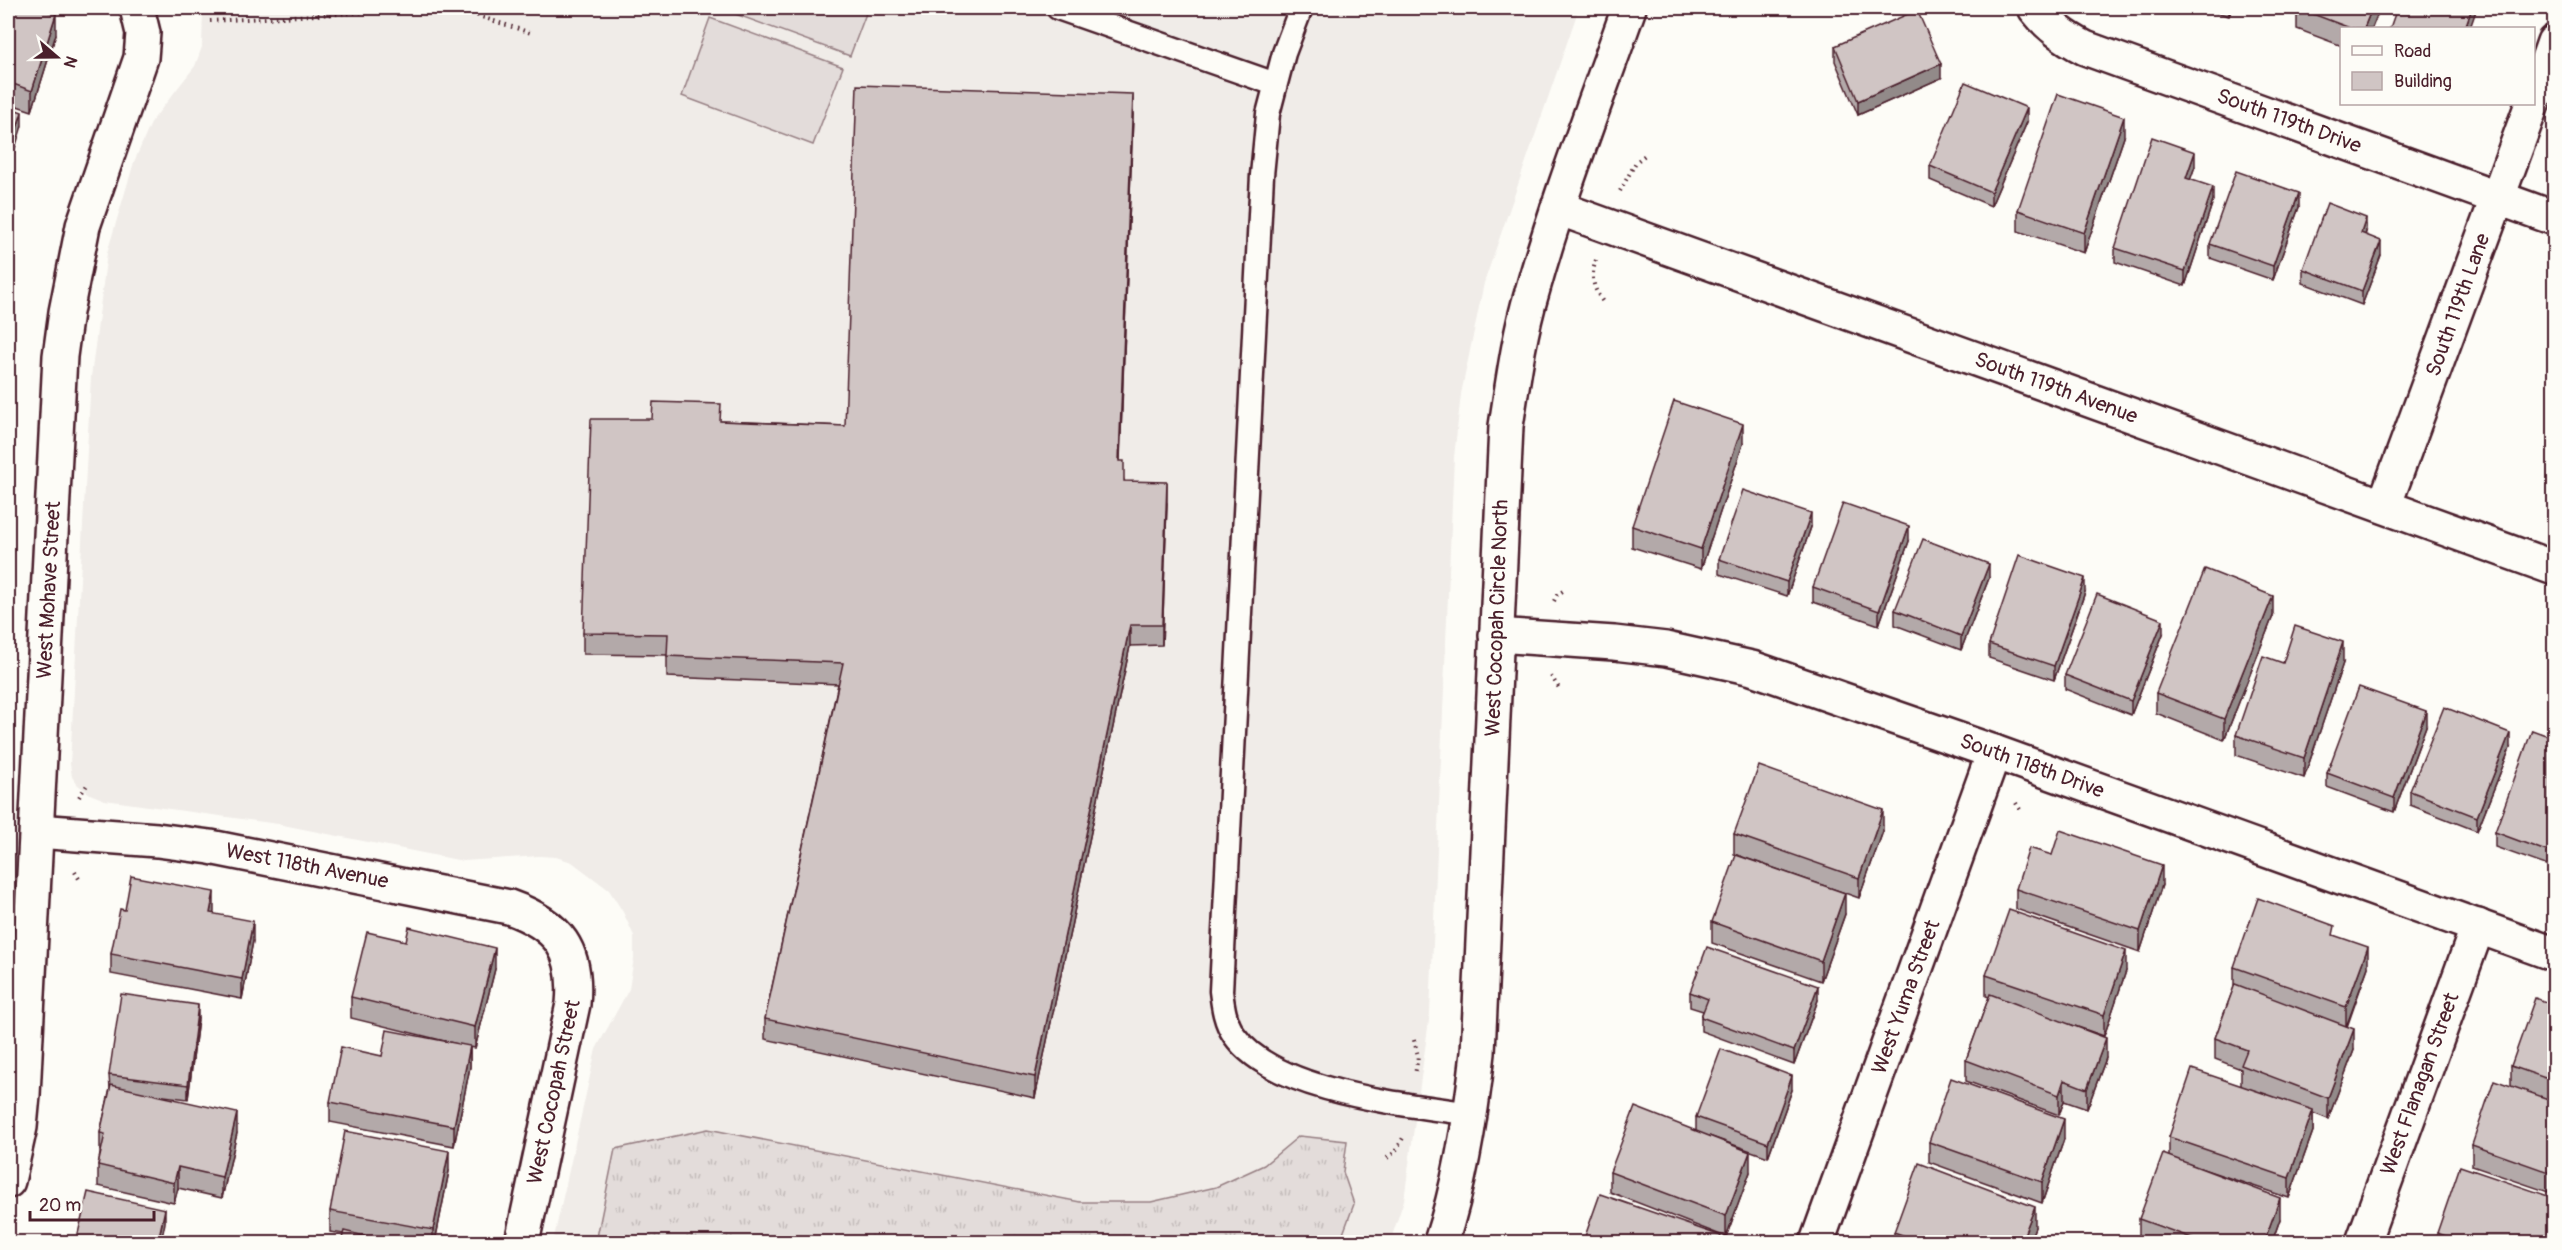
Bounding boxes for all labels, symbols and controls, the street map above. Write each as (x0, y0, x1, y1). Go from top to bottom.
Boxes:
north arrow (27, 27, 87, 87)
legend (2340, 27, 2535, 105)
text: Road (2394, 40, 2431, 63)
text: N (59, 53, 81, 70)
text: Building (2394, 70, 2452, 93)
street label: South 119th Drive (2213, 82, 2366, 160)
street label: South 119th Lane (2420, 229, 2497, 380)
street label: South 119th Avenue (1971, 346, 2142, 430)
street label: West Cocopah Circle North (1479, 499, 1515, 737)
street label: West Mohave Street (31, 500, 67, 680)
street label: South 118th Drive (1956, 727, 2108, 805)
street label: West 118th Avenue (223, 837, 391, 895)
street label: West Yuma Street (1866, 916, 1947, 1078)
street label: West Flanagan Street (2374, 989, 2466, 1179)
street label: West Cocopah Street (521, 997, 587, 1187)
scale bar (30, 1184, 154, 1222)
text: 20 m (39, 1194, 81, 1217)

